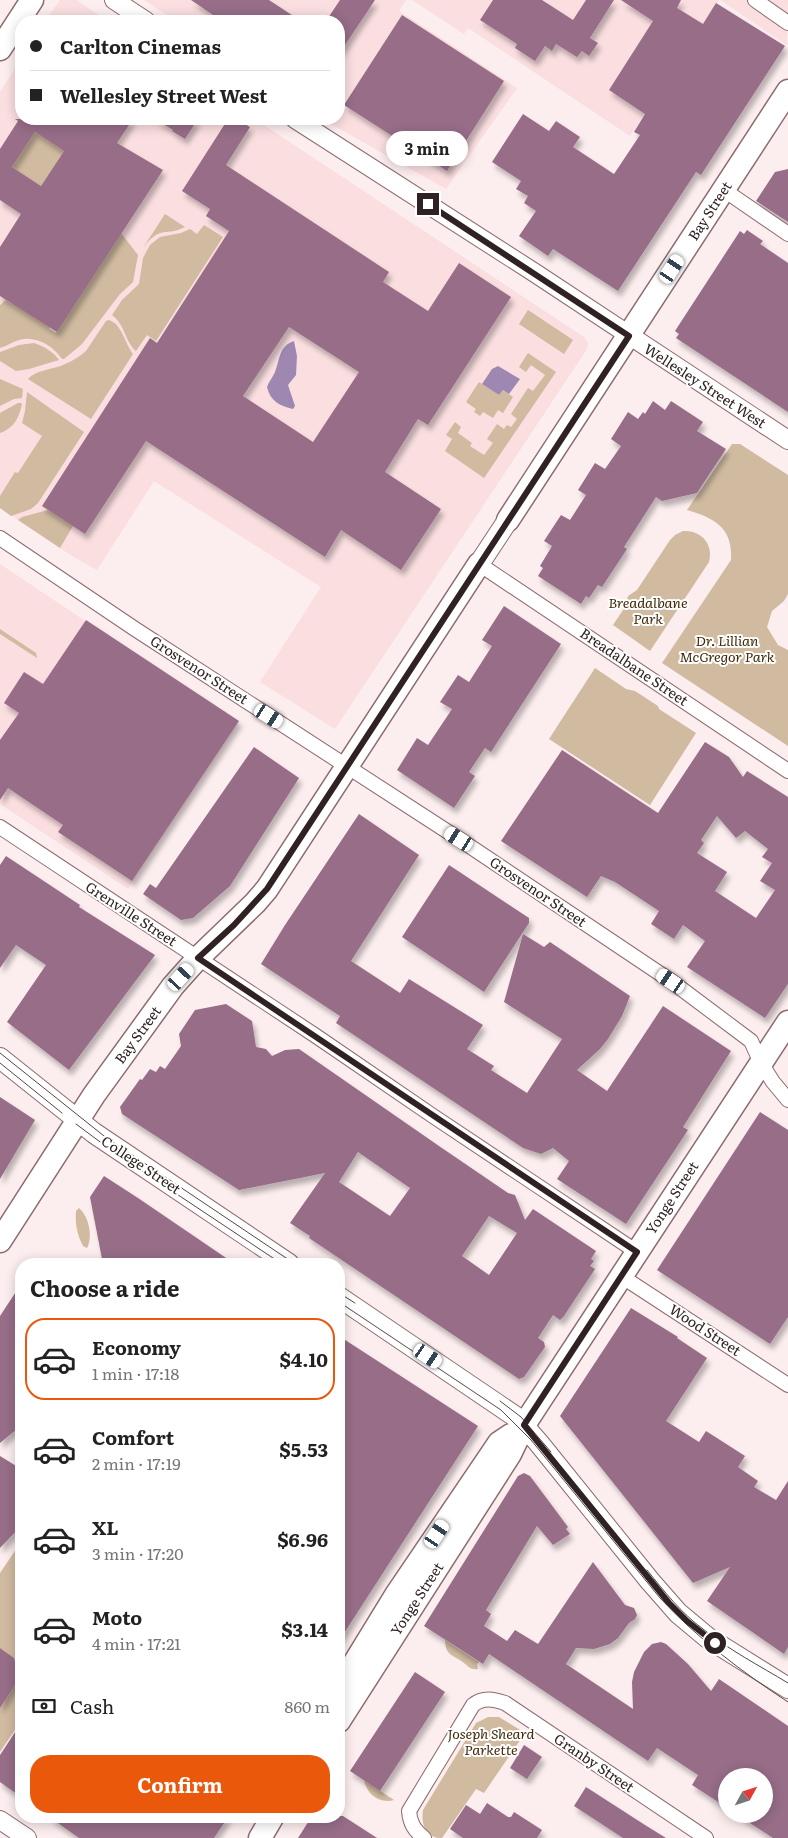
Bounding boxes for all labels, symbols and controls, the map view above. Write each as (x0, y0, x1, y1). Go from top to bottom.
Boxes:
text: Carlton Cinemas (60, 32, 221, 60)
text: Wellesley Street West (60, 81, 267, 109)
callout: 3 min (387, 132, 469, 166)
text: 3 min (404, 136, 450, 160)
street label: Bay Street (683, 177, 736, 244)
route end (417, 193, 439, 215)
car (657, 252, 686, 286)
street label: Wellesley Street West (641, 338, 771, 432)
park label: Breadalbane Park (608, 592, 688, 628)
street label: Breadalbane Street (577, 623, 693, 710)
street label: Grosvenor Street (147, 630, 253, 708)
park label: Dr. Lillian McGregor Park (680, 630, 775, 666)
car (252, 702, 285, 730)
car (442, 825, 475, 853)
street label: Grosvenor Street (486, 851, 591, 931)
street label: Grenville Street (82, 876, 181, 950)
car (165, 961, 196, 993)
car (654, 966, 687, 996)
street label: Bay Street (109, 1001, 165, 1067)
street label: College Street (98, 1130, 186, 1198)
street label: Yonge Street (640, 1157, 703, 1238)
text: Choose a ride (30, 1271, 179, 1304)
street label: Wood Street (666, 1298, 746, 1360)
text: Economy (92, 1333, 181, 1361)
icon: car (32, 1337, 77, 1382)
car (411, 1341, 444, 1371)
text: $4.10 (279, 1345, 328, 1373)
text: 1 min · 17:18 (92, 1361, 179, 1385)
text: Comfort (92, 1423, 174, 1451)
icon: car (32, 1427, 77, 1472)
text: $5.53 (279, 1435, 328, 1463)
text: 2 min · 17:19 (92, 1451, 181, 1475)
text: XL (92, 1513, 119, 1541)
icon: car (32, 1517, 77, 1562)
car (422, 1517, 451, 1551)
text: $6.96 (277, 1525, 328, 1553)
text: 3 min · 17:20 (92, 1541, 183, 1565)
street label: Yonge Street (385, 1558, 448, 1639)
text: Moto (92, 1603, 142, 1631)
icon: car (32, 1607, 77, 1652)
text: $3.14 (281, 1615, 328, 1643)
text: 4 min · 17:21 (92, 1631, 181, 1655)
route start (704, 1632, 726, 1654)
icon: cash (30, 1692, 58, 1720)
text: Cash (70, 1692, 114, 1720)
text: 860 m (285, 1694, 330, 1718)
park label: Joseph Sheard Parkette (448, 1723, 534, 1759)
street label: Granby Street (551, 1728, 639, 1797)
button: Confirm (30, 1755, 330, 1813)
north arrow (718, 1768, 772, 1822)
map controls (718, 1768, 773, 1823)

